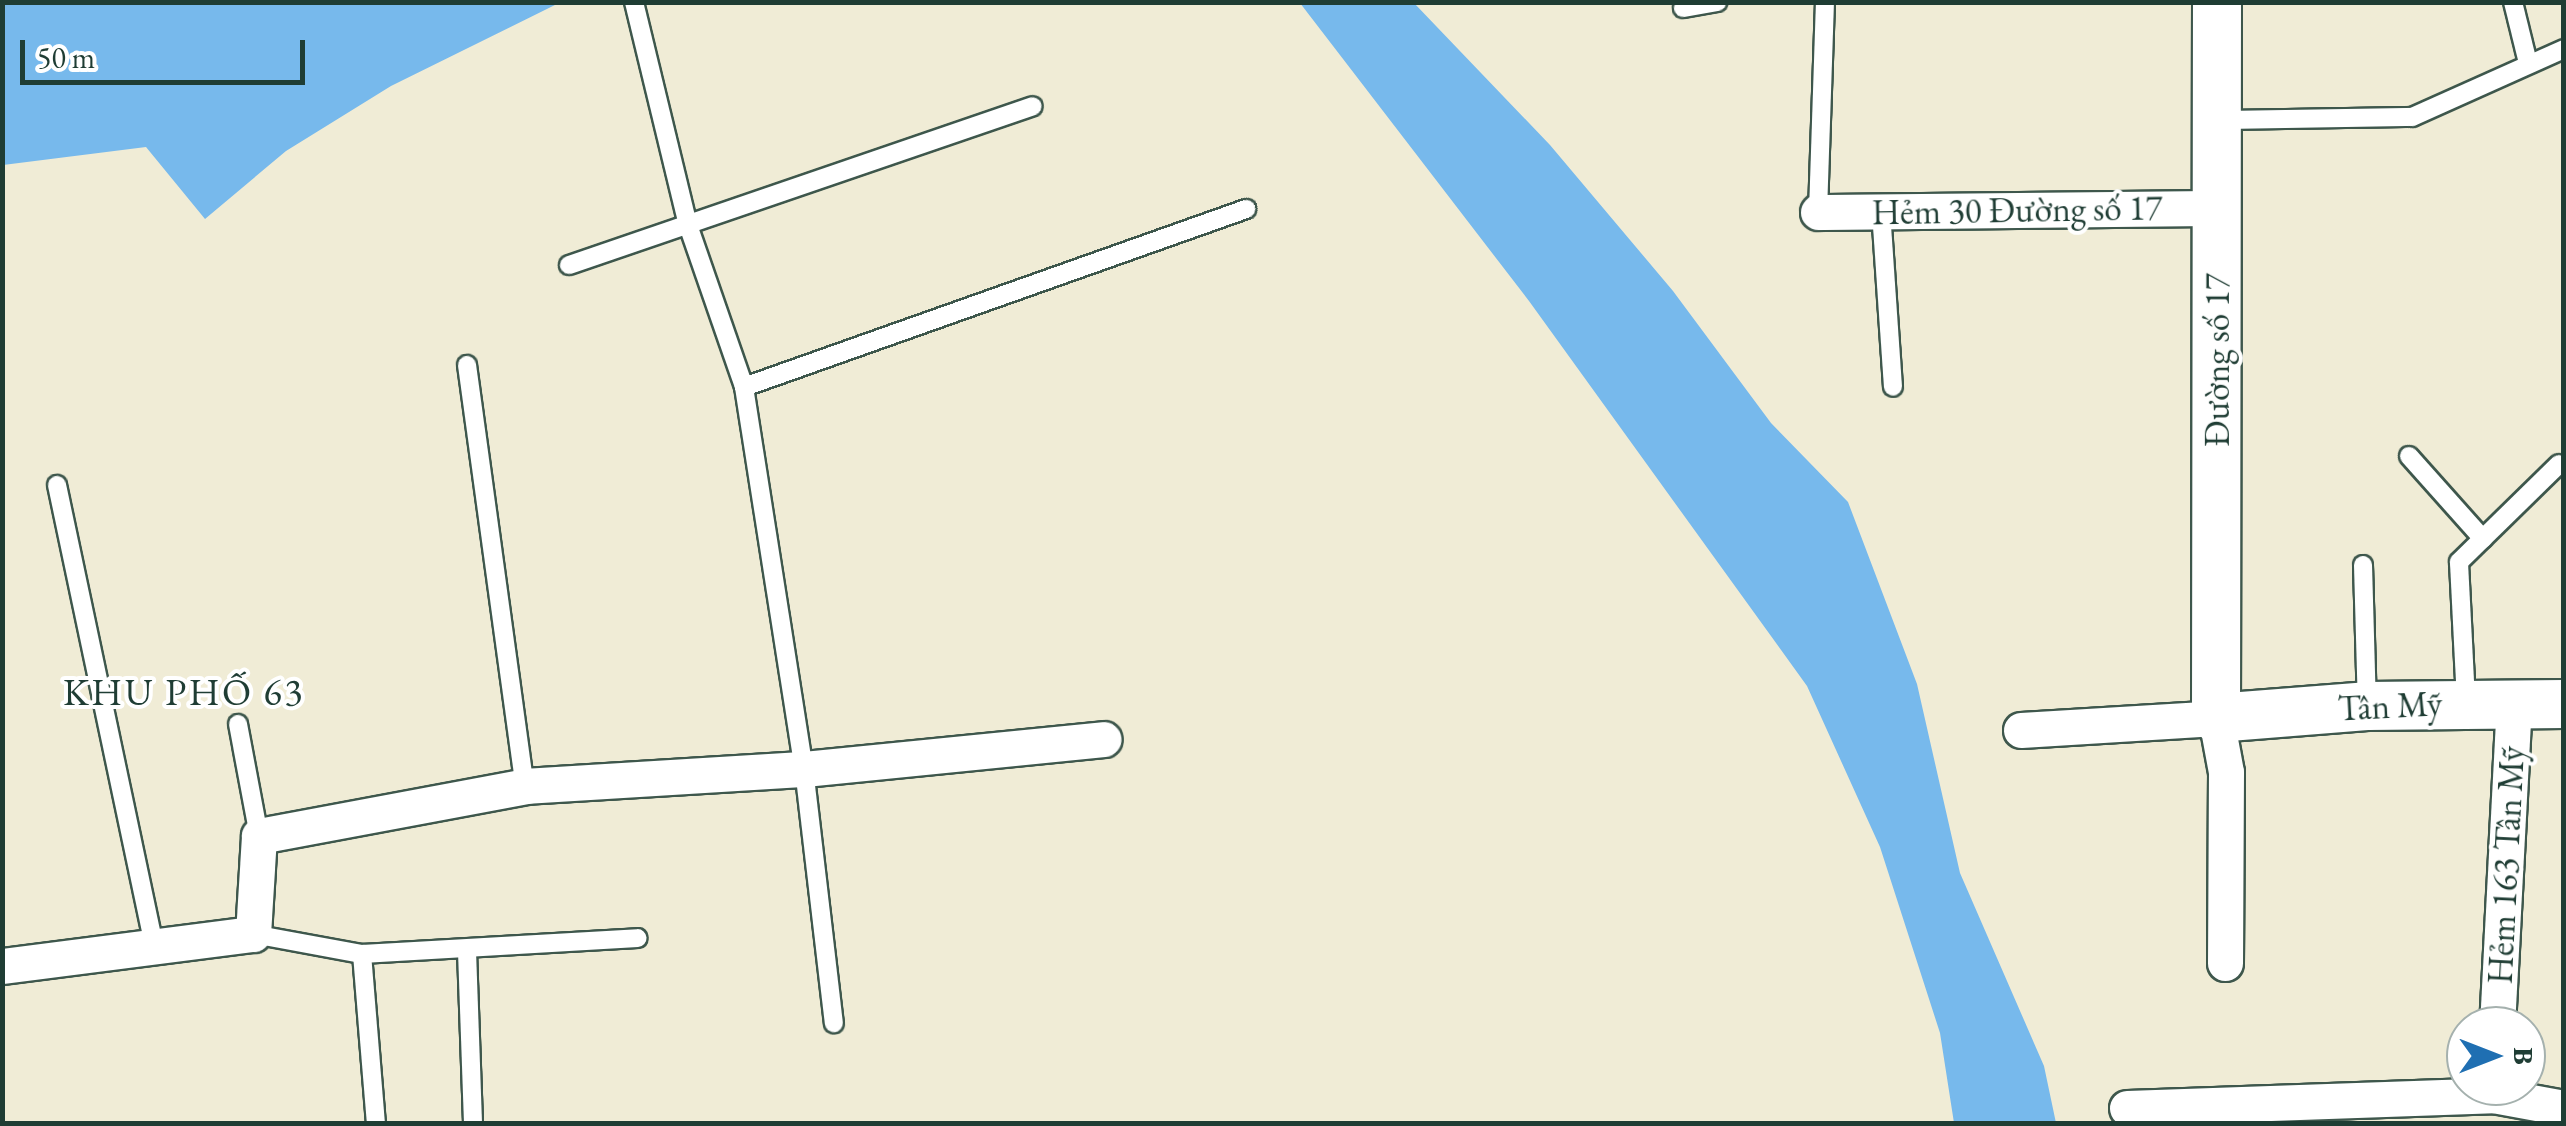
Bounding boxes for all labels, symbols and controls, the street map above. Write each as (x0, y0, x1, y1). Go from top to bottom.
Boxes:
scale bar (25, 20, 310, 82)
text: 50 m (37, 38, 95, 77)
street label: Hẻm 30 Đường số 17 (1871, 186, 2163, 234)
street label: Đường số 17 (2196, 273, 2238, 447)
district label: KHU PHỐ 63 (63, 669, 305, 715)
street label: Tân Mỹ (2337, 682, 2443, 730)
street label: Hẻm 163 Tân Mỹ (2479, 745, 2533, 985)
north arrow (2446, 1006, 2546, 1106)
text: B (2506, 1047, 2542, 1065)

